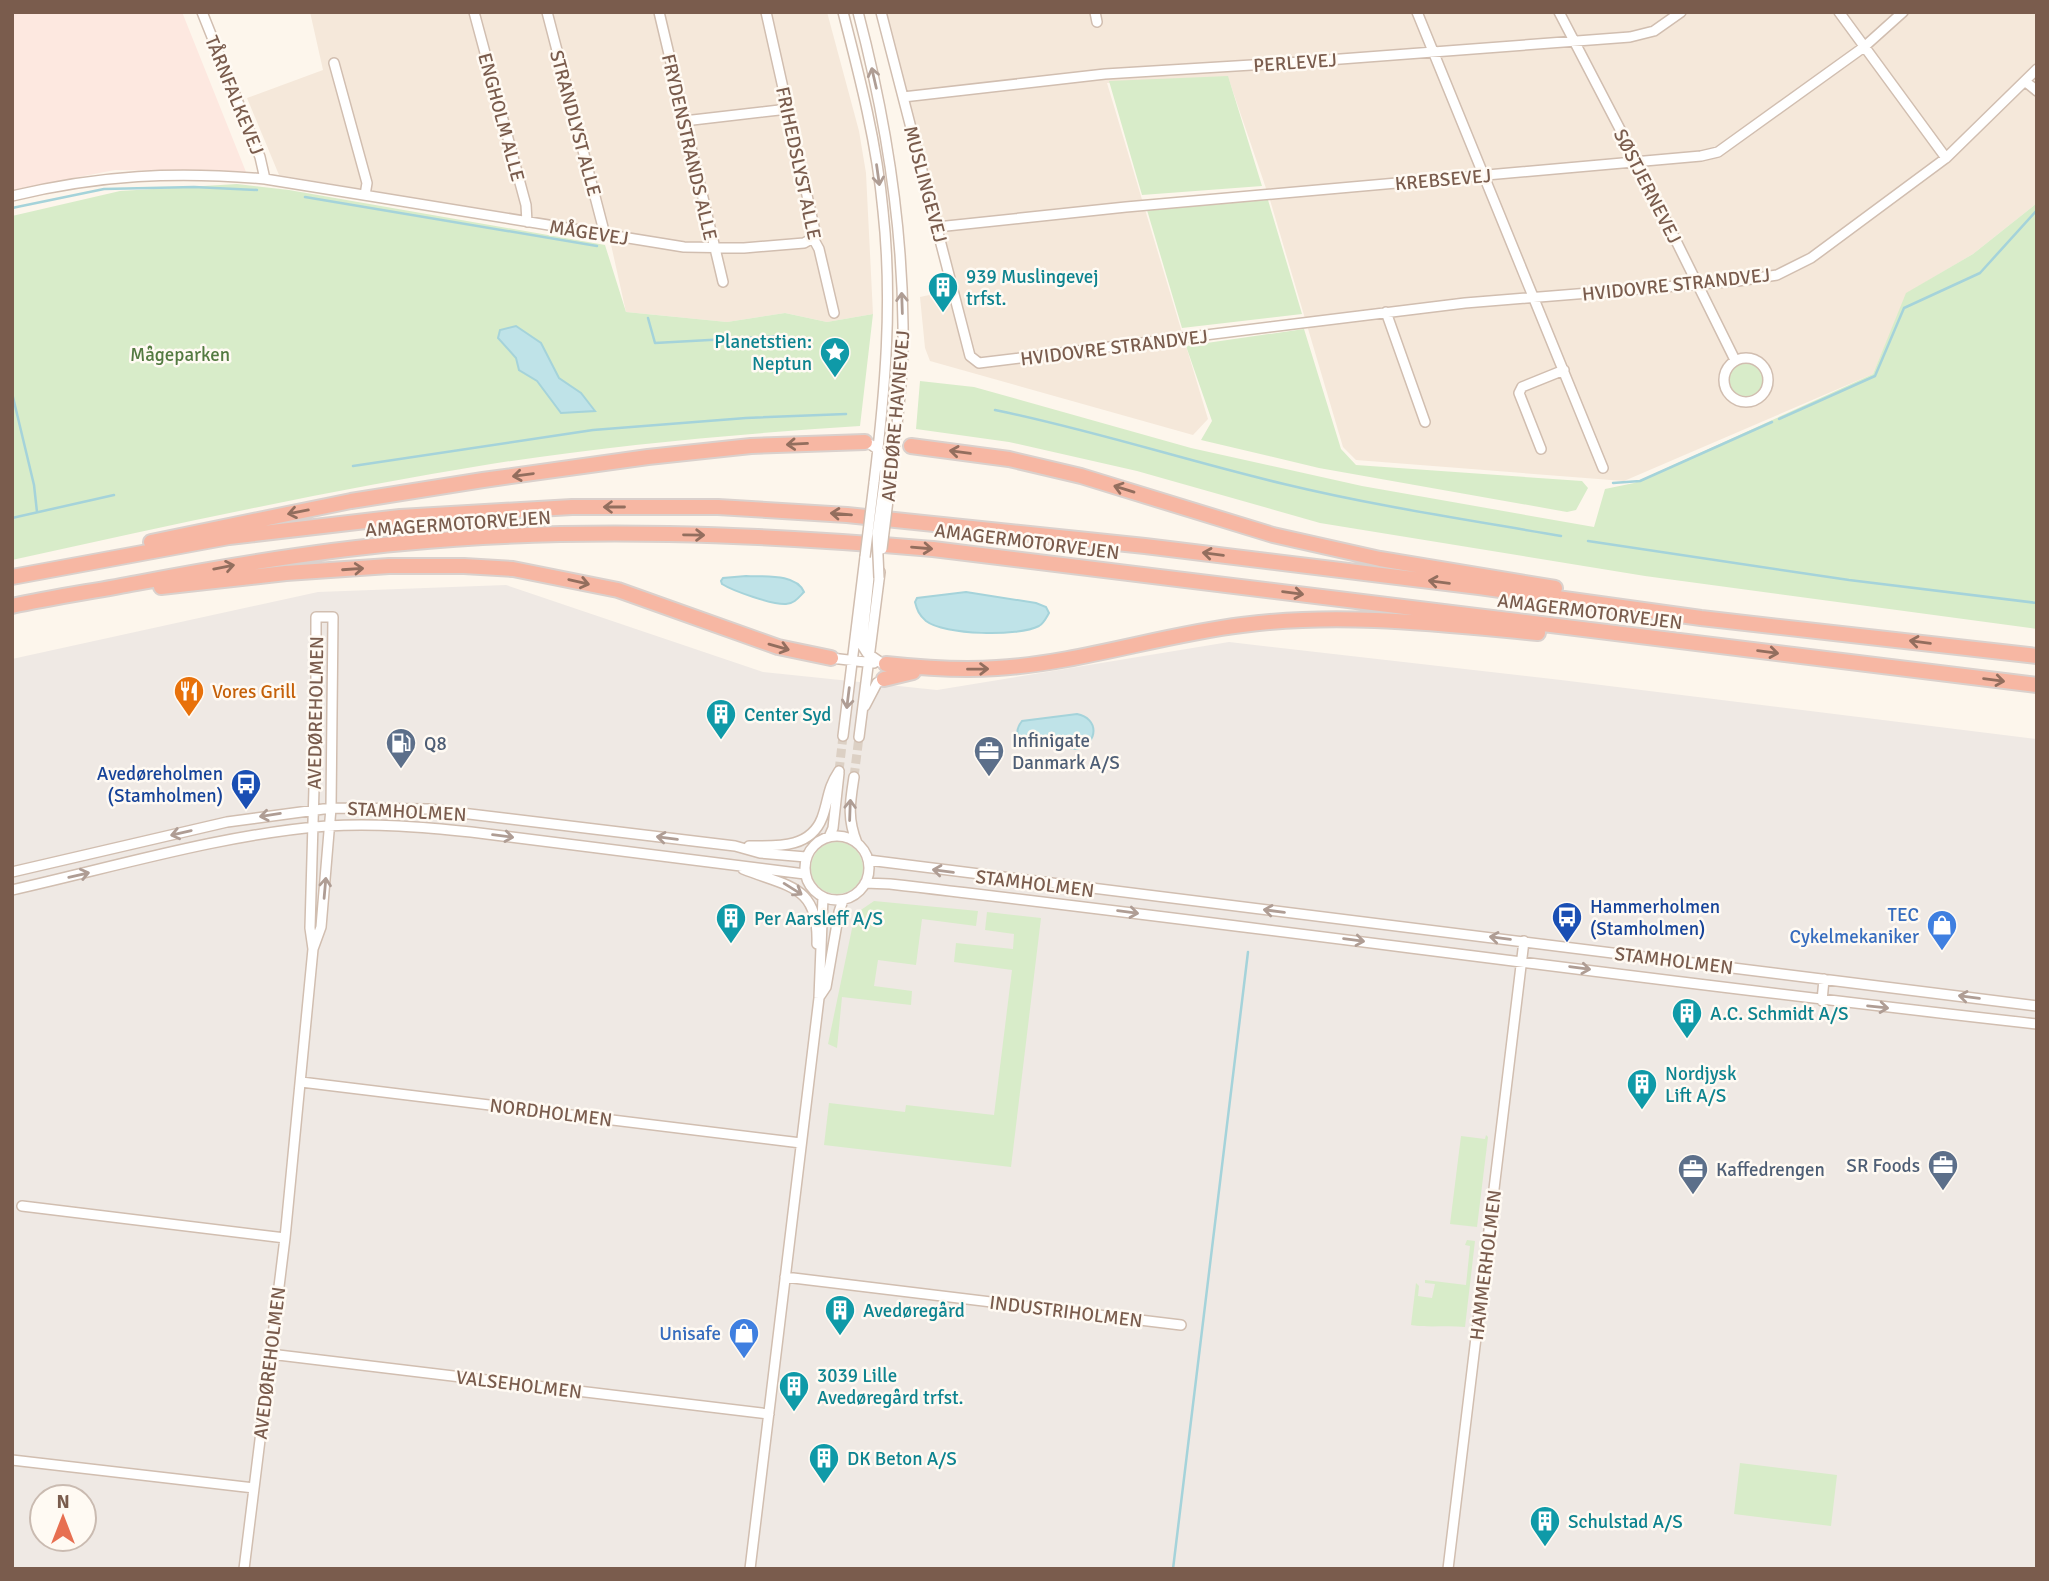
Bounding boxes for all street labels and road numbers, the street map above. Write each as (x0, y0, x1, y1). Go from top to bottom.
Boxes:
street label: TÅRNFALKEVEJ (199, 32, 269, 158)
street label: STRANDLYST ALLE (544, 48, 606, 199)
street label: PERLEVEJ (1253, 48, 1338, 78)
street label: ENGHOLM ALLE (472, 50, 530, 184)
street label: FRYDENSTRANDS ALLE (656, 52, 722, 243)
street label: FRIHEDSLYST ALLE (770, 84, 826, 242)
street label: MUSLINGEVEJ (898, 123, 952, 245)
street label: SØSTJERNEVEJ (1608, 125, 1686, 248)
street label: KREBSEVEJ (1394, 164, 1492, 196)
street label: MÅGEVEJ (548, 215, 630, 251)
street label: HVIDOVRE STRANDVEJ (1581, 263, 1771, 307)
street label: HVIDOVRE STRANDVEJ (1019, 325, 1209, 371)
street label: AVEDØRE HAVNEVEJ (877, 329, 915, 503)
street label: AMAGERMOTORVEJEN (364, 506, 552, 542)
street label: AMAGERMOTORVEJEN (933, 519, 1121, 565)
street label: AMAGERMOTORVEJEN (1496, 589, 1684, 635)
street label: AVEDØREHOLMEN (303, 636, 329, 790)
street label: STAMHOLMEN (347, 797, 467, 827)
street label: STAMHOLMEN (974, 865, 1096, 903)
street label: STAMHOLMEN (1613, 942, 1735, 980)
street label: NORDHOLMEN (488, 1094, 613, 1132)
street label: HAMMERHOLMEN (1465, 1189, 1507, 1342)
street label: AVEDØREHOLMEN (249, 1286, 291, 1441)
street label: INDUSTRIHOLMEN (988, 1291, 1144, 1333)
street label: VALSEHOLMEN (455, 1365, 583, 1405)

